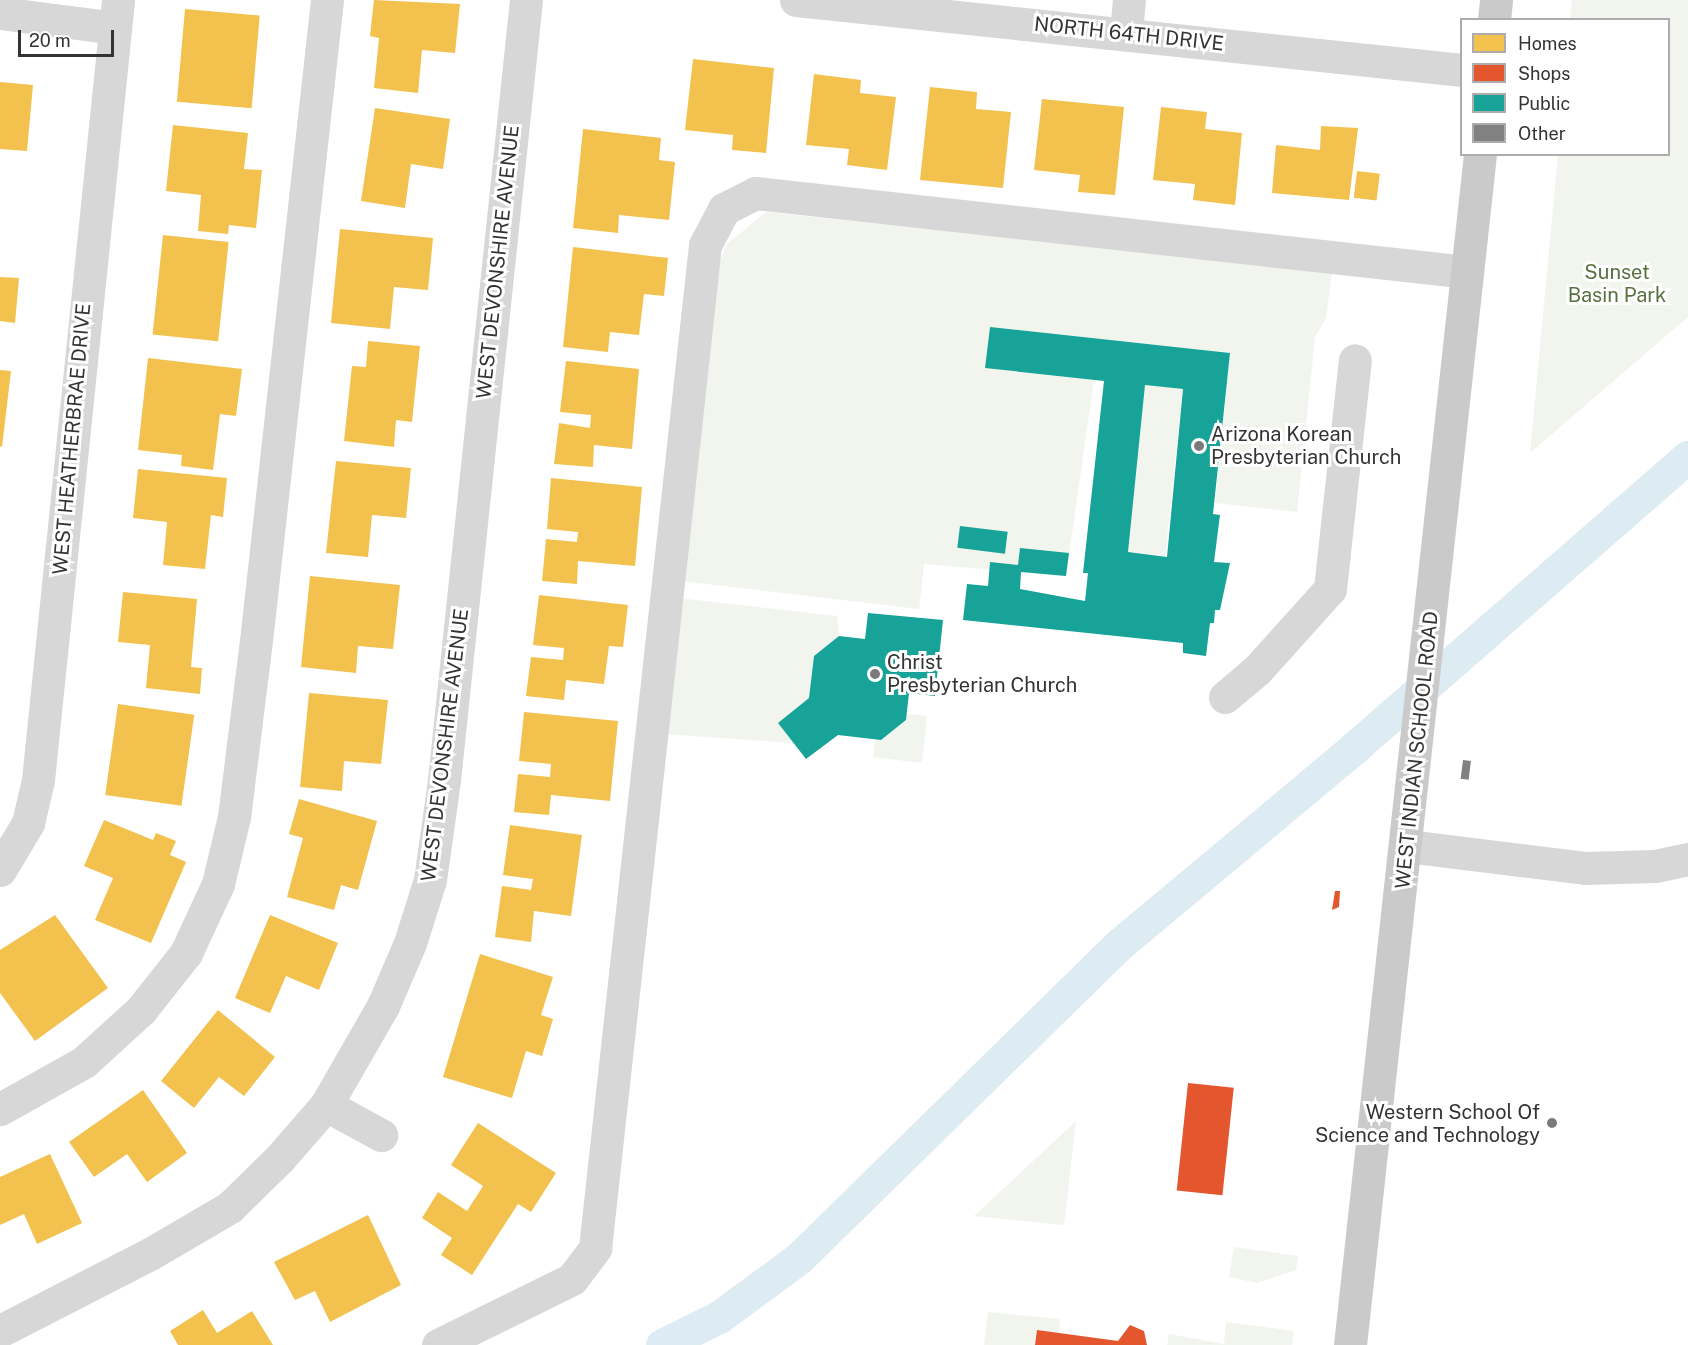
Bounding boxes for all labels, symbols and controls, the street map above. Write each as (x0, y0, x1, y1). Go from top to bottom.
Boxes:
street label: NORTH 64TH DRIVE (1033, 12, 1225, 56)
scale bar (21, 18, 117, 56)
legend (1460, 18, 1670, 156)
text: 20 m (29, 30, 71, 51)
text: Homes (1518, 33, 1577, 54)
text: Shops (1518, 63, 1570, 84)
text: Public (1518, 93, 1570, 114)
text: Other (1518, 123, 1566, 144)
street label: WEST DEVONSHIRE AVENUE (472, 124, 524, 400)
park label: Sunset Basin Park (1568, 261, 1666, 308)
street label: WEST HEATHERBRAE DRIVE (48, 302, 96, 576)
place label: Arizona Korean Presbyterian Church (1211, 422, 1401, 469)
marker: Arizona Korean Presbyterian Church (1192, 439, 1206, 453)
street label: WEST DEVONSHIRE AVENUE (416, 607, 474, 883)
street label: WEST INDIAN SCHOOL ROAD (1390, 610, 1444, 890)
place label: Christ Presbyterian Church (887, 650, 1077, 697)
marker: Christ Presbyterian Church (868, 667, 882, 681)
place label: Western School Of Science and Technology (1315, 1100, 1540, 1147)
marker: Western School Of Science and Technology (1545, 1116, 1559, 1130)

